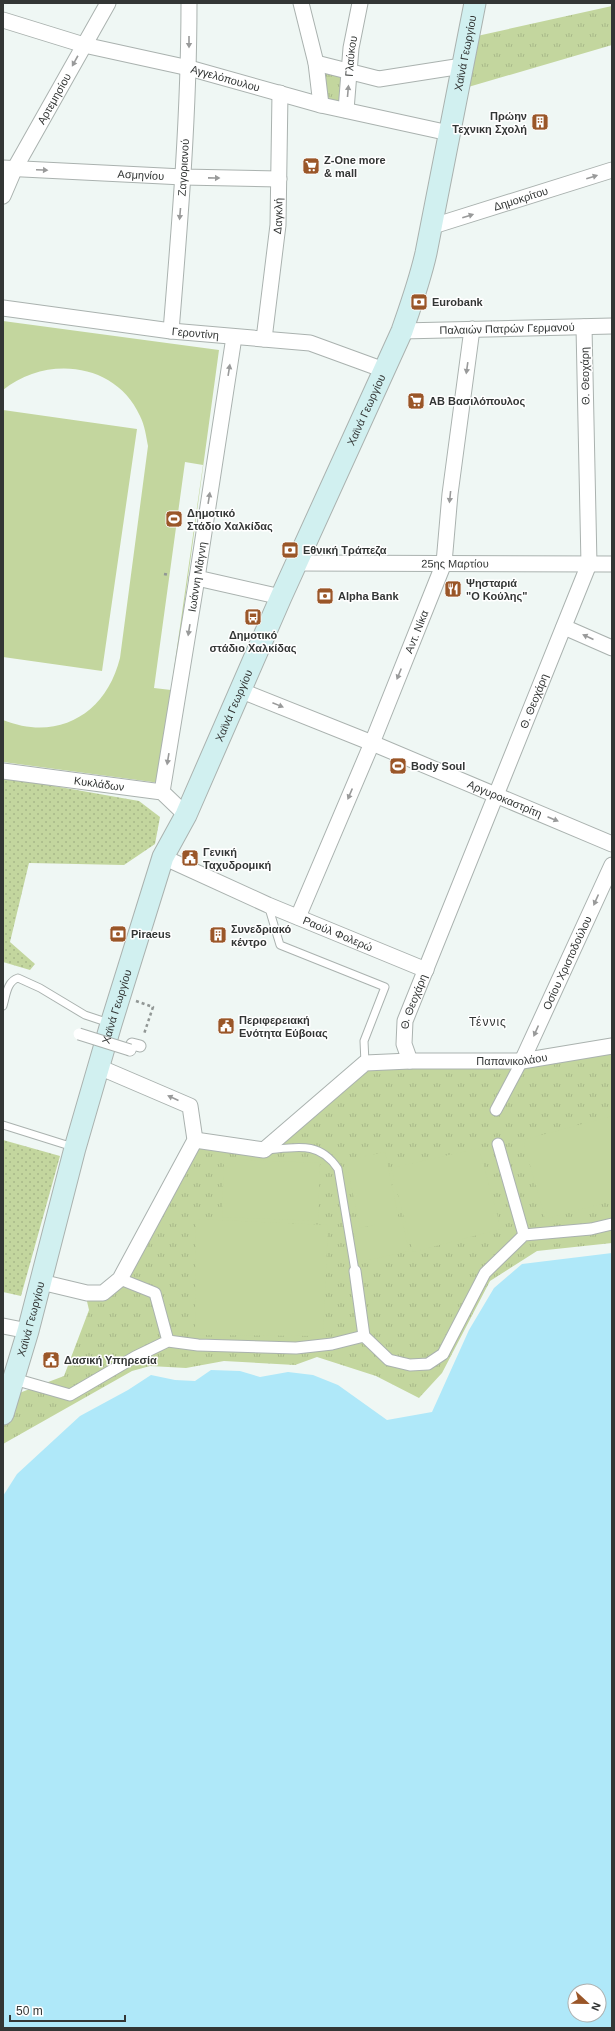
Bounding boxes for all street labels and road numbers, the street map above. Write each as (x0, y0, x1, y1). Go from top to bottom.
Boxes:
street label: Χαϊνά Γεωργίου (452, 14, 478, 92)
street label: Γλαύκου (343, 35, 359, 77)
street label: Αγγελόπουλου (189, 63, 261, 94)
street label: Αρτεμησίου (35, 71, 73, 126)
street label: Ζαγοριανού (176, 138, 191, 197)
street label: Ασμηνίου (117, 168, 164, 182)
street label: Δημοκρίτου (492, 184, 549, 213)
street label: Δαγκλή (271, 198, 284, 235)
street label: Παλαιών Πατρών Γερμανού (439, 321, 575, 336)
street label: Γεροντίνη (171, 325, 219, 341)
street label: Θ. Θεοχάρη (578, 347, 592, 405)
street label: Χαϊνά Γεωργίου (345, 372, 388, 447)
street label: Ιωάννη Μὰγνη (186, 541, 208, 613)
street label: 25ης Μαρτίου (421, 557, 489, 570)
street label: Αντ. Νίκα (403, 608, 431, 655)
street label: Χαϊνά Γεωργίου (213, 668, 255, 743)
street label: Θ. Θεοχάρη (517, 672, 550, 730)
street label: Κυκλάδων (73, 774, 126, 793)
street label: Αργυροκαστρίτη (466, 778, 544, 820)
street label: Ραούλ Φολερώ (301, 914, 375, 954)
street label: Οσίου Χριστοδούλου (540, 914, 594, 1012)
street label: Χαϊνά Γεωργίου (100, 968, 134, 1045)
street label: Θ. Θεοχάρη (399, 972, 429, 1029)
street label: Παπανικολάου (476, 1051, 548, 1067)
street label: Χαϊνά Γεωργίου (15, 1280, 46, 1358)

